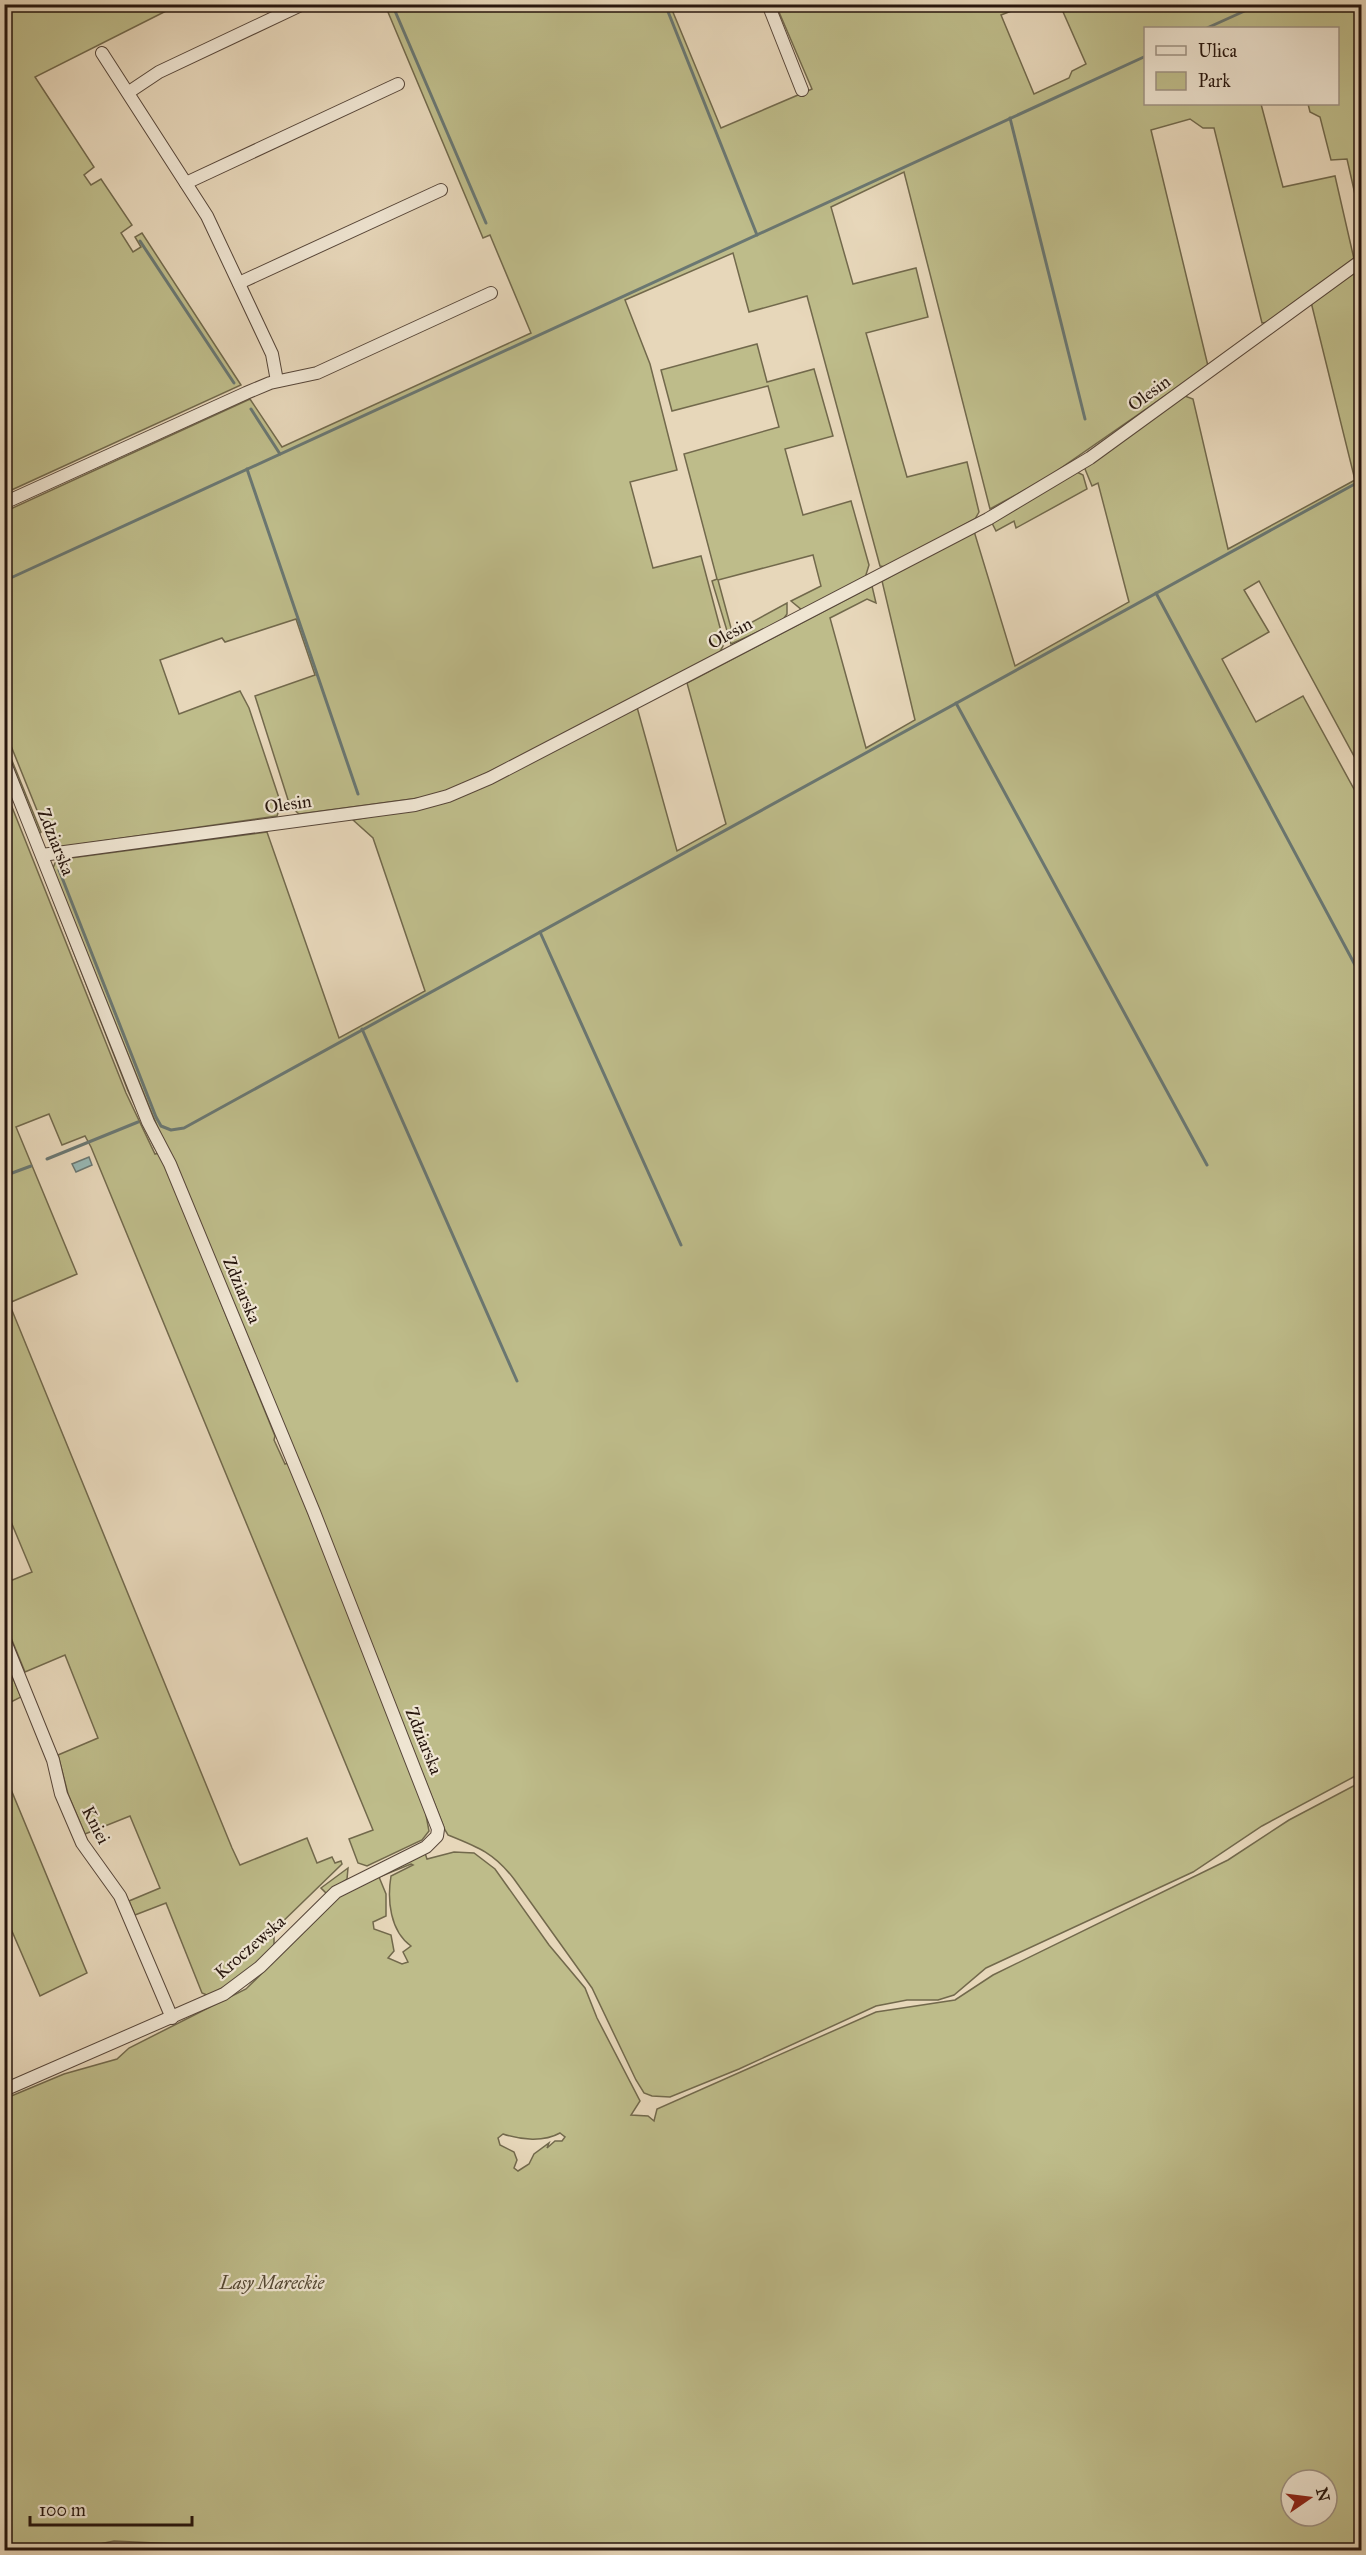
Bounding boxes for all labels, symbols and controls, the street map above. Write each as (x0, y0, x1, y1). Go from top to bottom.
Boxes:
legend (1144, 27, 1339, 105)
text: Ulica (1198, 40, 1238, 62)
text: Park (1198, 70, 1231, 92)
street label: Olesin (1123, 370, 1175, 416)
street label: Olesin (704, 612, 756, 654)
street label: Olesin (263, 790, 313, 818)
street label: Zdziarska (33, 805, 80, 879)
street label: Zdziarska (218, 1253, 266, 1327)
street label: Zdziarska (401, 1704, 448, 1778)
street label: Kniei (77, 1802, 115, 1848)
street label: Kroczewska (210, 1910, 290, 1984)
park label: Lasy Mareckie (219, 2272, 326, 2294)
north arrow (1279, 2468, 1339, 2528)
text: N (1312, 2486, 1334, 2504)
scale bar (30, 2489, 192, 2527)
text: 100 m (39, 2499, 86, 2521)

